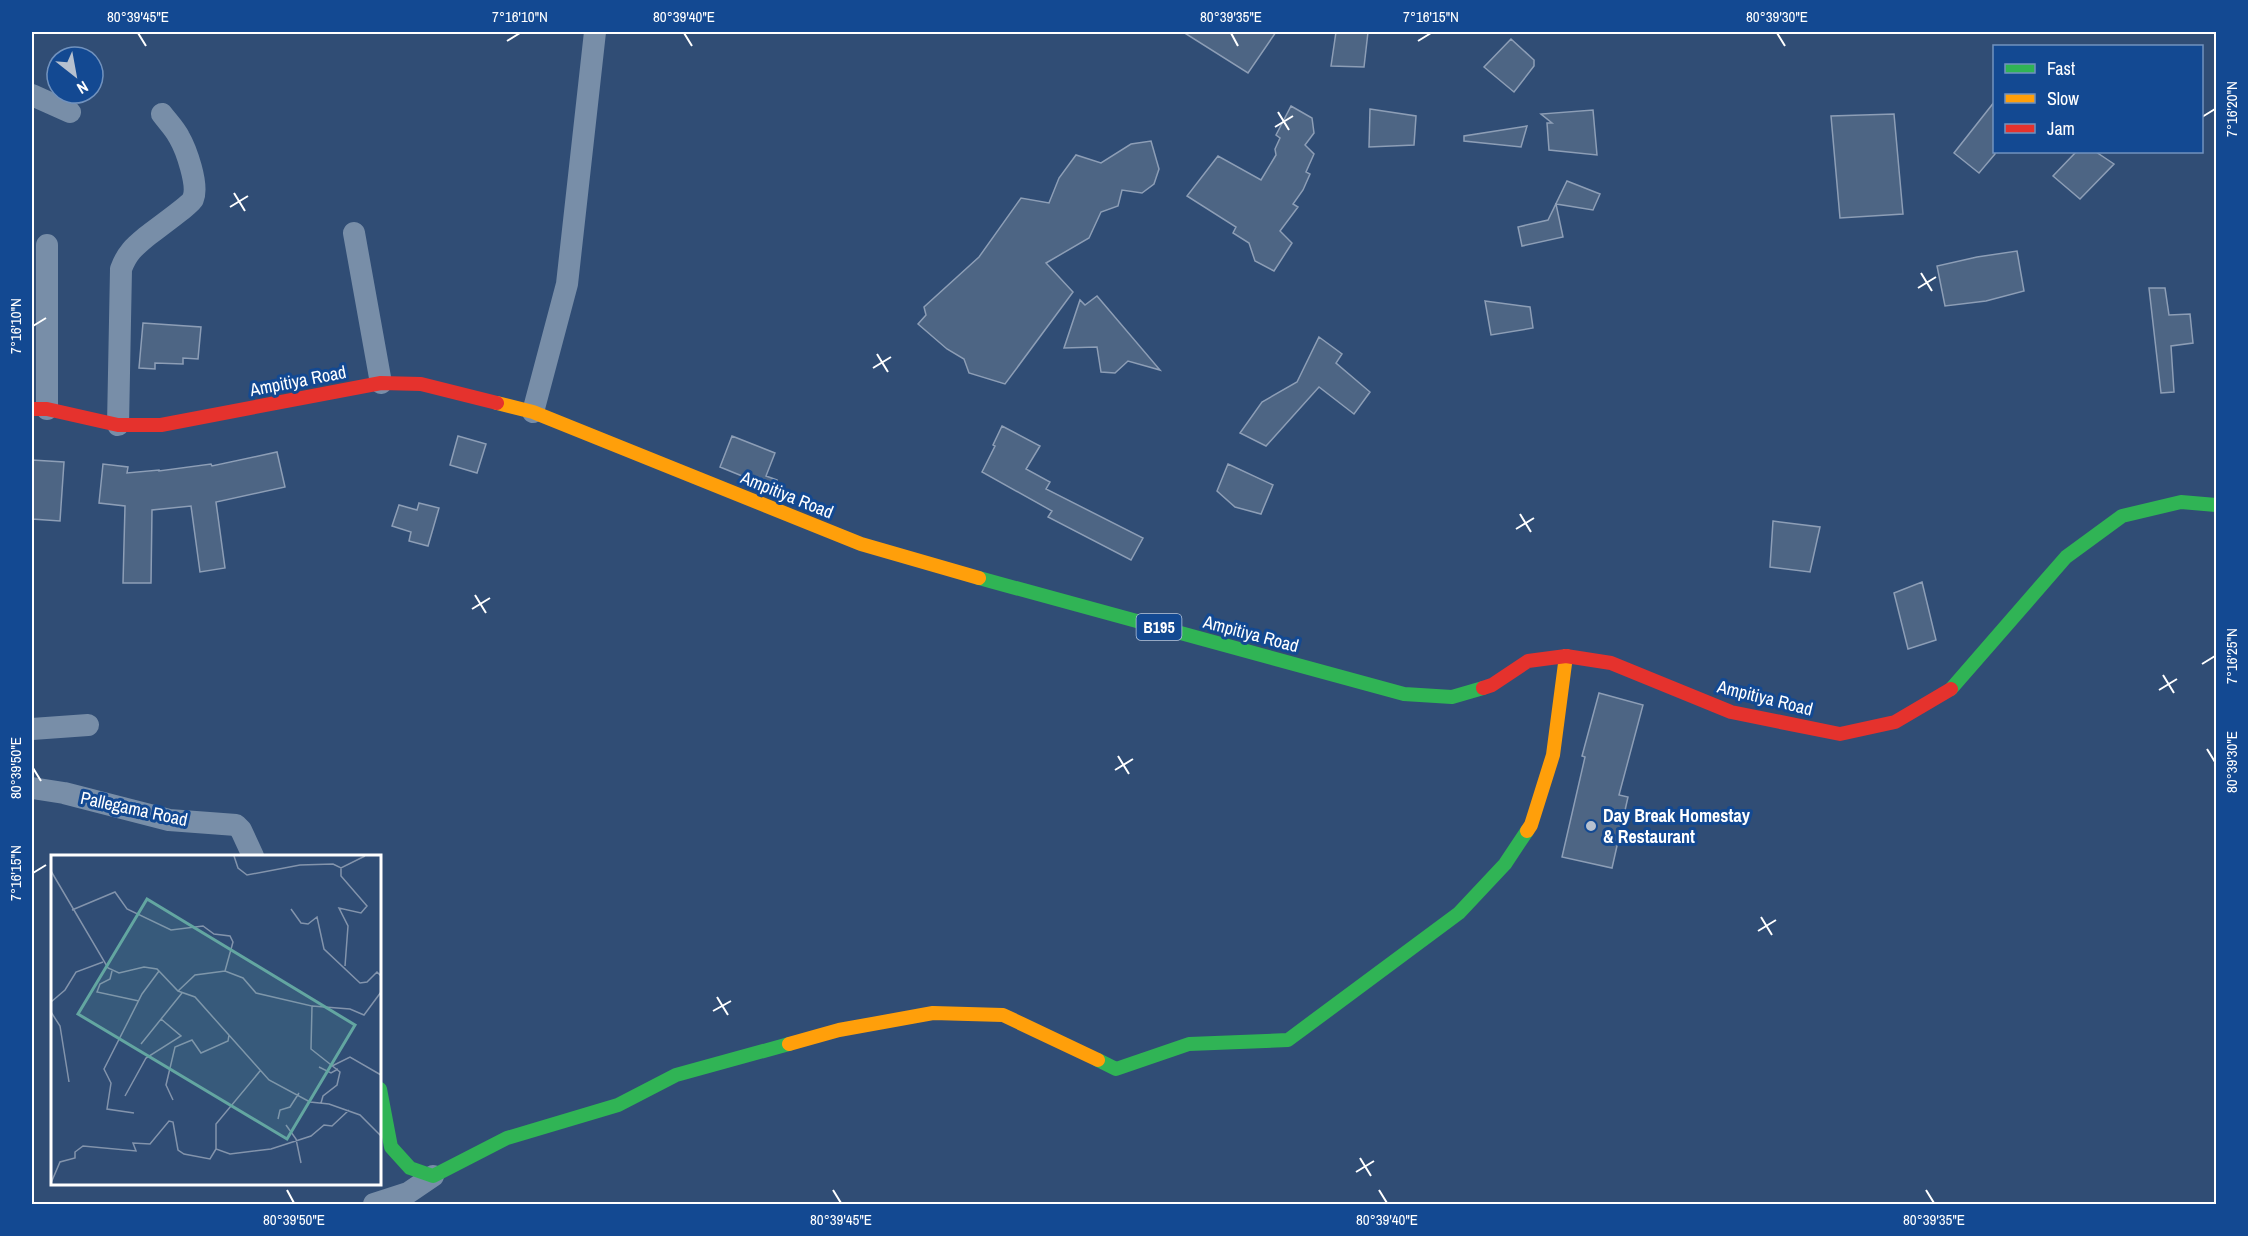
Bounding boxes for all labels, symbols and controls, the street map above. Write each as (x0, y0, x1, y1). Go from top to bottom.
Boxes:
text: 80°39'45"E (107, 6, 169, 27)
text: 7°16'10"N (492, 6, 548, 27)
text: 80°39'40"E (653, 6, 715, 27)
text: 80°39'35"E (1200, 6, 1262, 27)
text: 7°16'15"N (1403, 6, 1459, 27)
text: 80°39'30"E (1746, 6, 1808, 27)
north arrow (45, 45, 105, 105)
legend (1993, 45, 2203, 153)
text: Fast (2047, 56, 2075, 81)
text: N (73, 76, 92, 100)
text: 7°16'20"N (2221, 81, 2242, 137)
text: Slow (2047, 86, 2079, 111)
text: Jam (2047, 116, 2075, 141)
text: 7°16'10"N (5, 298, 26, 354)
street label: Ampitiya Road (247, 359, 348, 402)
street label: Ampitiya Road (736, 464, 837, 524)
street label: Ampitiya Road (1200, 609, 1302, 658)
road number: B195 (1136, 614, 1182, 640)
text: 7°16'25"N (2221, 628, 2242, 684)
street label: Ampitiya Road (1714, 673, 1816, 721)
text: 80°39'30"E (2221, 731, 2242, 793)
text: 80°39'50"E (5, 737, 26, 799)
street label: Pallegama Road (78, 785, 190, 832)
place label: Day Break Homestay & Restaurant (1603, 803, 1751, 849)
marker: Day Break Homestay & Restaurant (1584, 819, 1598, 833)
text: 7°16'15"N (5, 845, 26, 901)
inset map (51, 855, 381, 1185)
text: 80°39'50"E (263, 1209, 325, 1230)
text: 80°39'45"E (810, 1209, 872, 1230)
text: 80°39'40"E (1356, 1209, 1418, 1230)
text: 80°39'35"E (1903, 1209, 1965, 1230)

